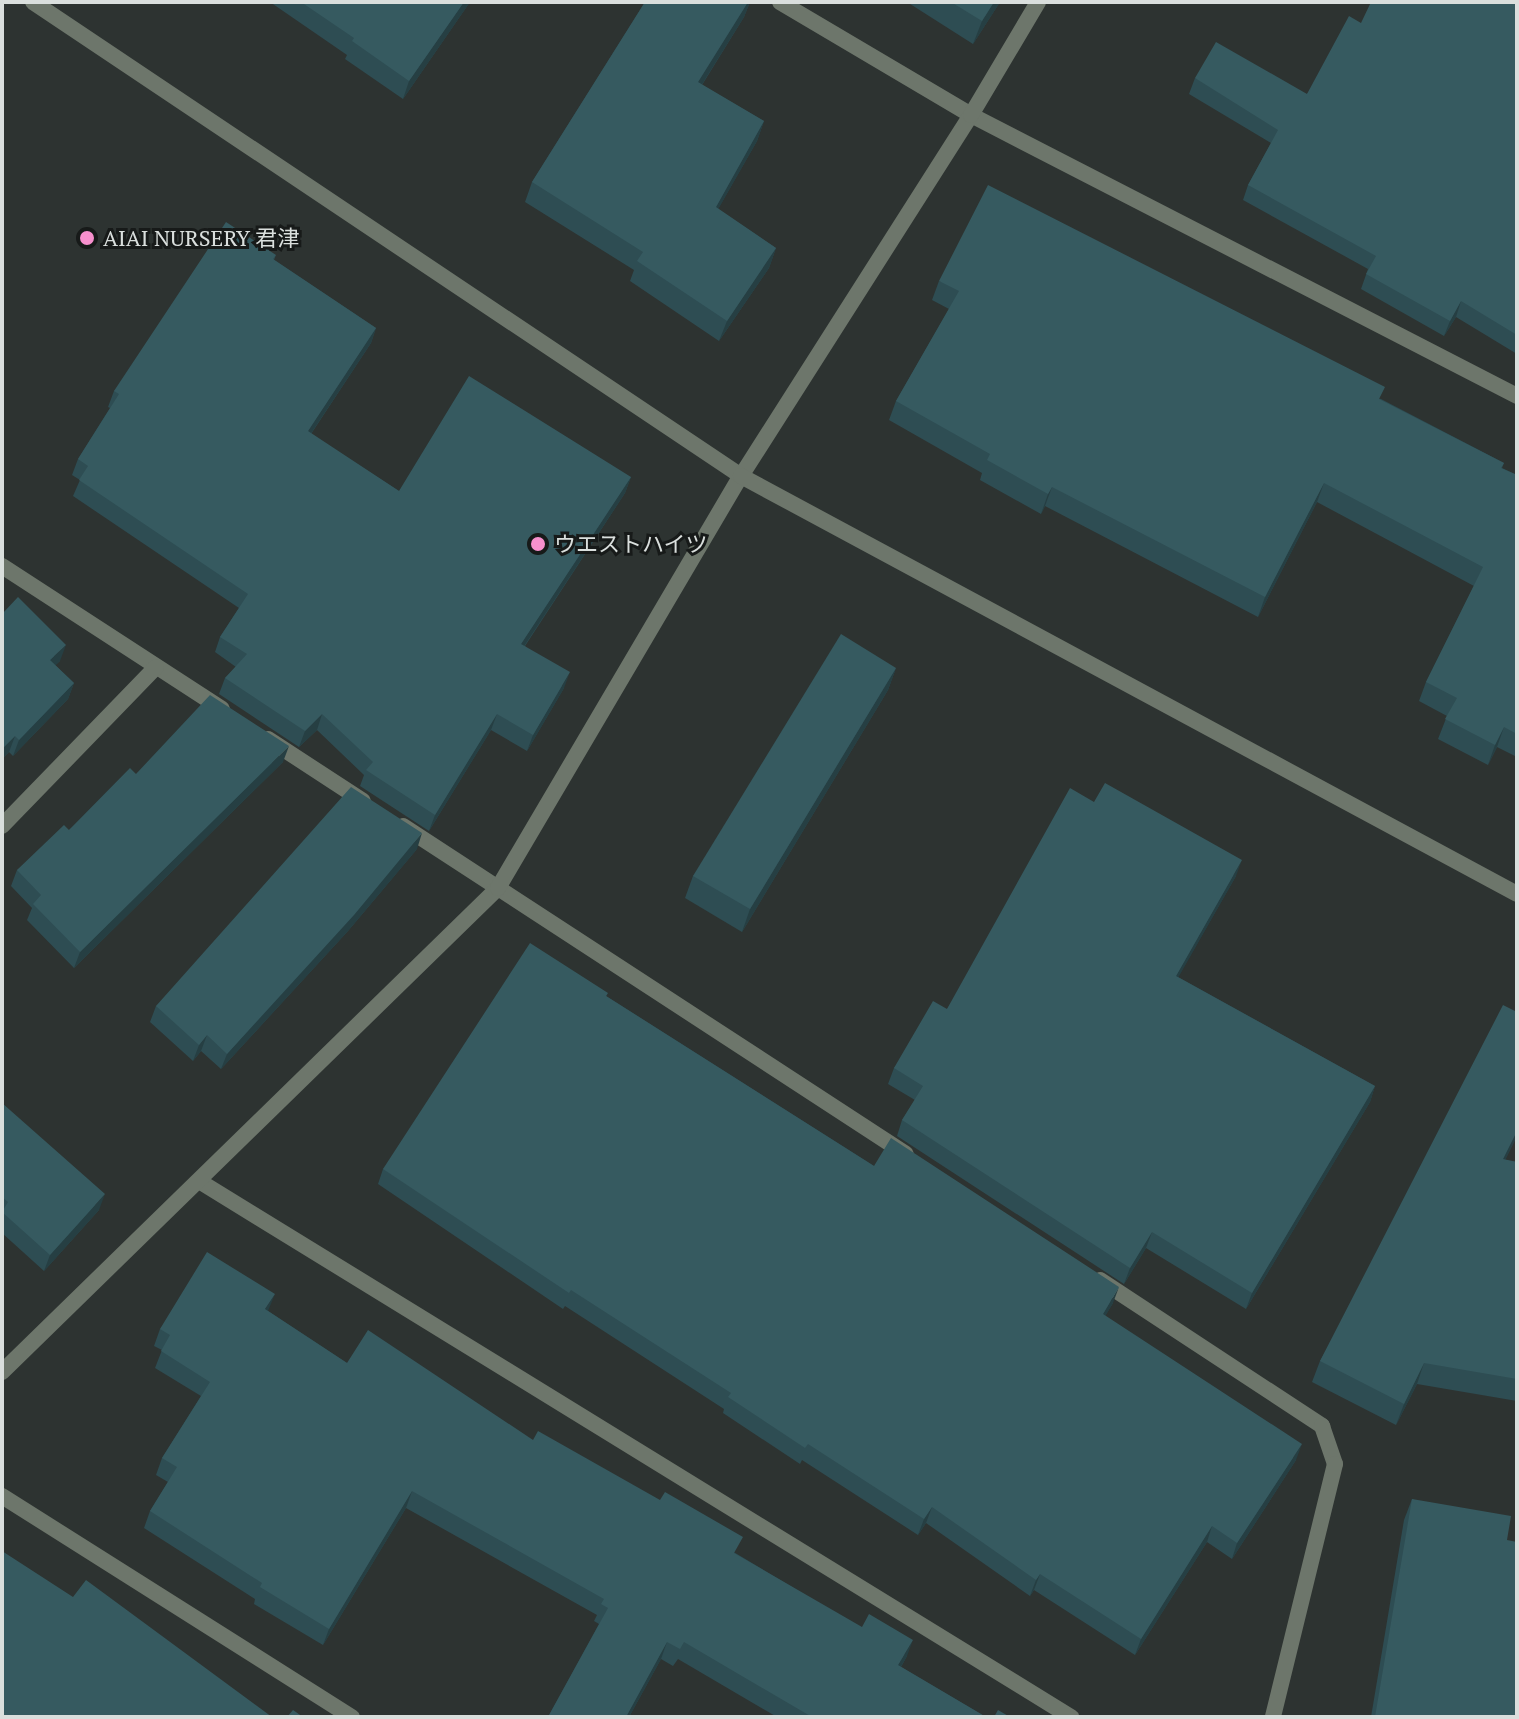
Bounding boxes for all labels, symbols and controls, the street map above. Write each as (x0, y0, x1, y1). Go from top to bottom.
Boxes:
place label: AIAI NURSERY 君津 (103, 225, 300, 251)
marker: AIAI NURSERY 君津 (78, 229, 96, 247)
place label: ウエストハイツ (554, 531, 708, 557)
marker: ウエストハイツ (529, 535, 547, 553)

